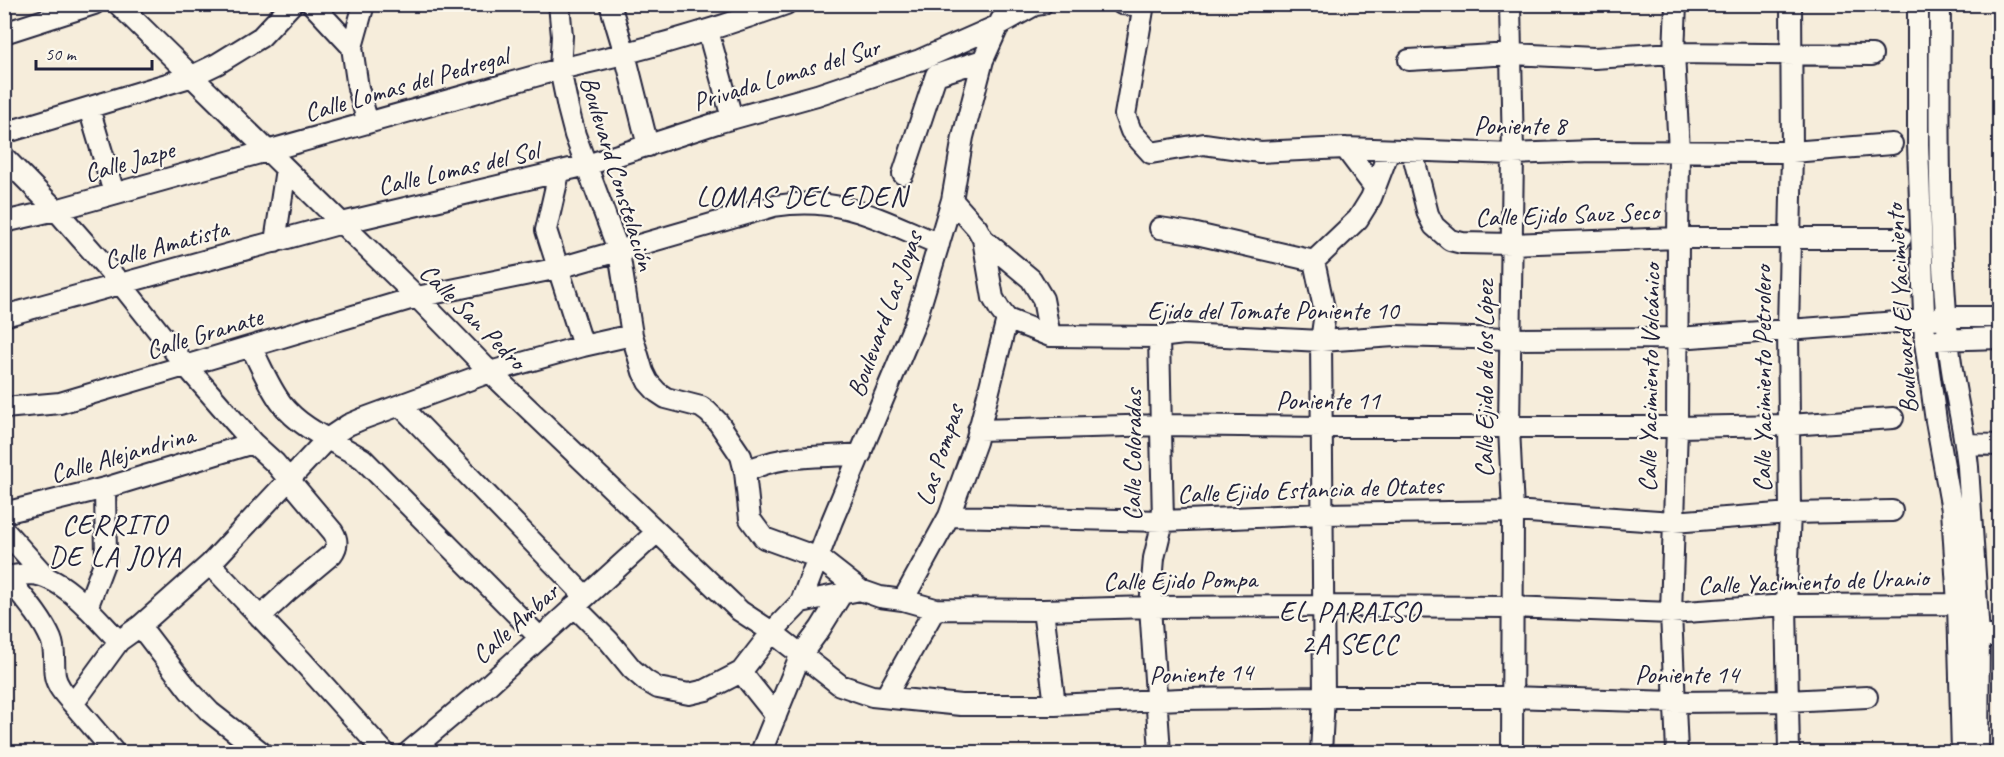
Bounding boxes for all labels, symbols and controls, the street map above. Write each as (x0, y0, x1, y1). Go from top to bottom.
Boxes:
street label: Privada Lomas del Sur (689, 30, 885, 119)
scale bar (36, 33, 152, 71)
street label: Calle Lomas del Pedregal (300, 38, 516, 129)
text: 50 m (45, 43, 78, 65)
street label: Boulevard Constelación (572, 72, 663, 275)
street label: Poniente 8 (1474, 109, 1568, 142)
street label: Calle Jazpe (80, 132, 180, 190)
street label: Calle Lomas del Sol (374, 133, 546, 203)
district label: LOMAS DEL EDEN (696, 179, 911, 214)
street label: Calle Ejido Sauz Seco (1475, 195, 1662, 234)
street label: Boulevard El Yacimiento (1878, 200, 1925, 415)
street label: Calle Amatista (101, 212, 233, 277)
street label: Boulevard Las Joyas (839, 225, 930, 402)
street label: Calle San Pedro (412, 256, 535, 379)
street label: Calle Yacimiento Volcánico (1631, 261, 1668, 493)
street label: Calle Yacimiento Petrolero (1746, 263, 1779, 492)
street label: Calle Ejido de los López (1468, 278, 1501, 478)
street label: Ejido del Tomate Poniente 10 (1147, 294, 1401, 327)
street label: Calle Granate (142, 300, 268, 367)
street label: Poniente 11 (1276, 384, 1381, 417)
street label: Calle Coloradas (1116, 387, 1149, 521)
street label: Las Pompas (908, 399, 972, 510)
street label: Calle Alejandrina (46, 418, 200, 491)
street label: Calle Ejido Estancia de Otates (1177, 468, 1445, 511)
district label: CERRITO DE LA JOYA (48, 507, 182, 574)
street label: Calle Yacimiento de Uranio (1697, 561, 1932, 602)
street label: Calle Ejido Pompa (1103, 563, 1259, 598)
street label: Calle Ambar (465, 575, 567, 671)
district label: EL PARAISO 2A SECC (1279, 594, 1423, 661)
street label: Poniente 14 (1149, 655, 1256, 692)
street label: Poniente 14 (1635, 658, 1741, 691)

